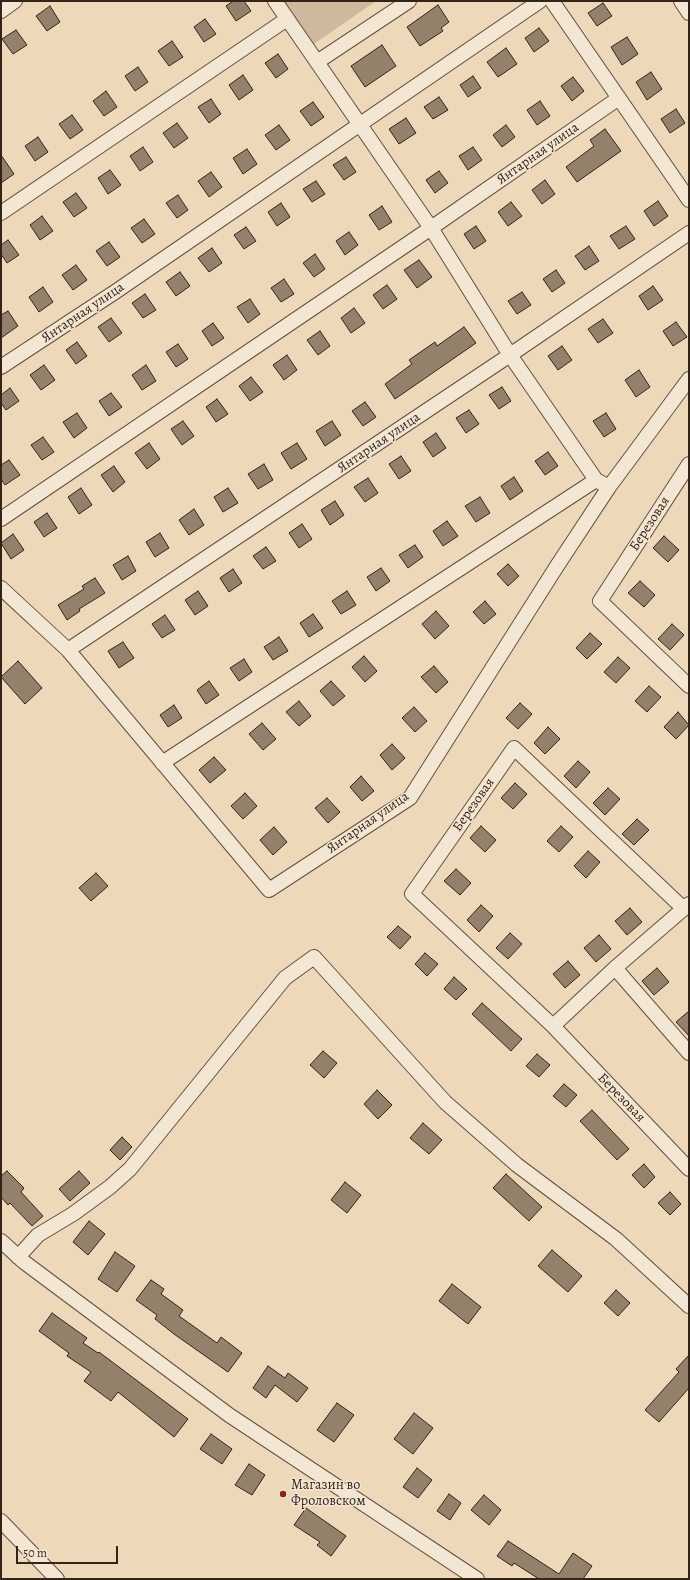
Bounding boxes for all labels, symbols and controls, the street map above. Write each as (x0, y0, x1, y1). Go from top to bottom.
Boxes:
street label: Янтарная улица (494, 119, 582, 189)
street label: Янтарная улица (38, 279, 128, 347)
street label: Янтарная улица (334, 409, 424, 477)
street label: Березовая (626, 494, 674, 554)
street label: Березовая (450, 775, 498, 835)
street label: Янтарная улица (324, 788, 412, 858)
street label: Березовая (594, 1070, 648, 1126)
place label: Магазин во Фроловском (291, 1478, 366, 1510)
marker: Магазин во Фроловском (278, 1489, 288, 1499)
scale bar (18, 1538, 120, 1564)
text: 50 m (23, 1545, 47, 1561)

